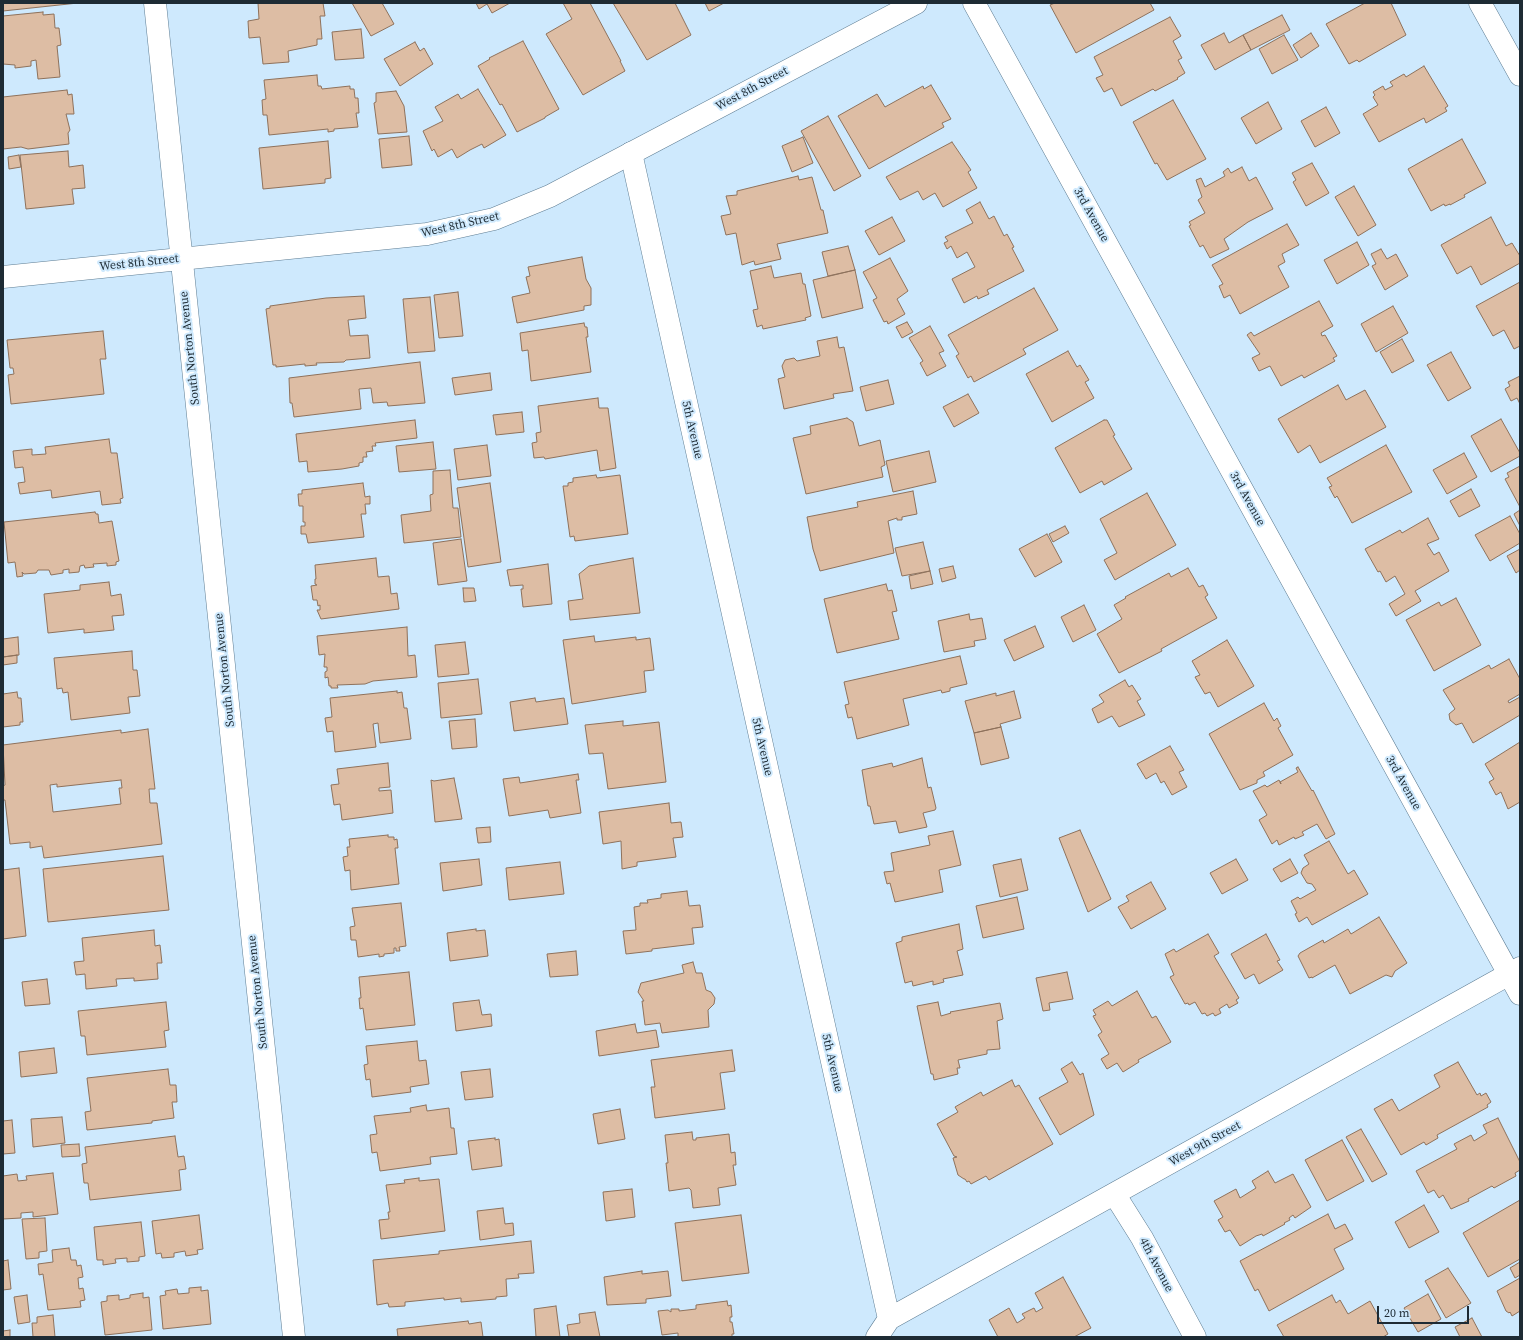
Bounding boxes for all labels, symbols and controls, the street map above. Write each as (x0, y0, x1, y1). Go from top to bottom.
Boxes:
street label: West 8th Street (713, 64, 791, 114)
street label: 3rd Avenue (1070, 185, 1112, 245)
street label: West 8th Street (420, 209, 500, 241)
street label: West 8th Street (99, 252, 179, 274)
street label: South Norton Avenue (177, 291, 203, 405)
street label: 5th Avenue (678, 399, 706, 461)
street label: 3rd Avenue (1226, 469, 1268, 529)
street label: South Norton Avenue (212, 613, 238, 727)
street label: 5th Avenue (748, 716, 776, 778)
street label: 3rd Avenue (1382, 753, 1424, 813)
street label: South Norton Avenue (245, 935, 271, 1049)
street label: 5th Avenue (818, 1032, 846, 1094)
street label: West 9th Street (1167, 1118, 1243, 1170)
street label: 4th Avenue (1136, 1235, 1176, 1295)
scale bar (1379, 1298, 1471, 1324)
text: 20 m (1384, 1305, 1410, 1321)

